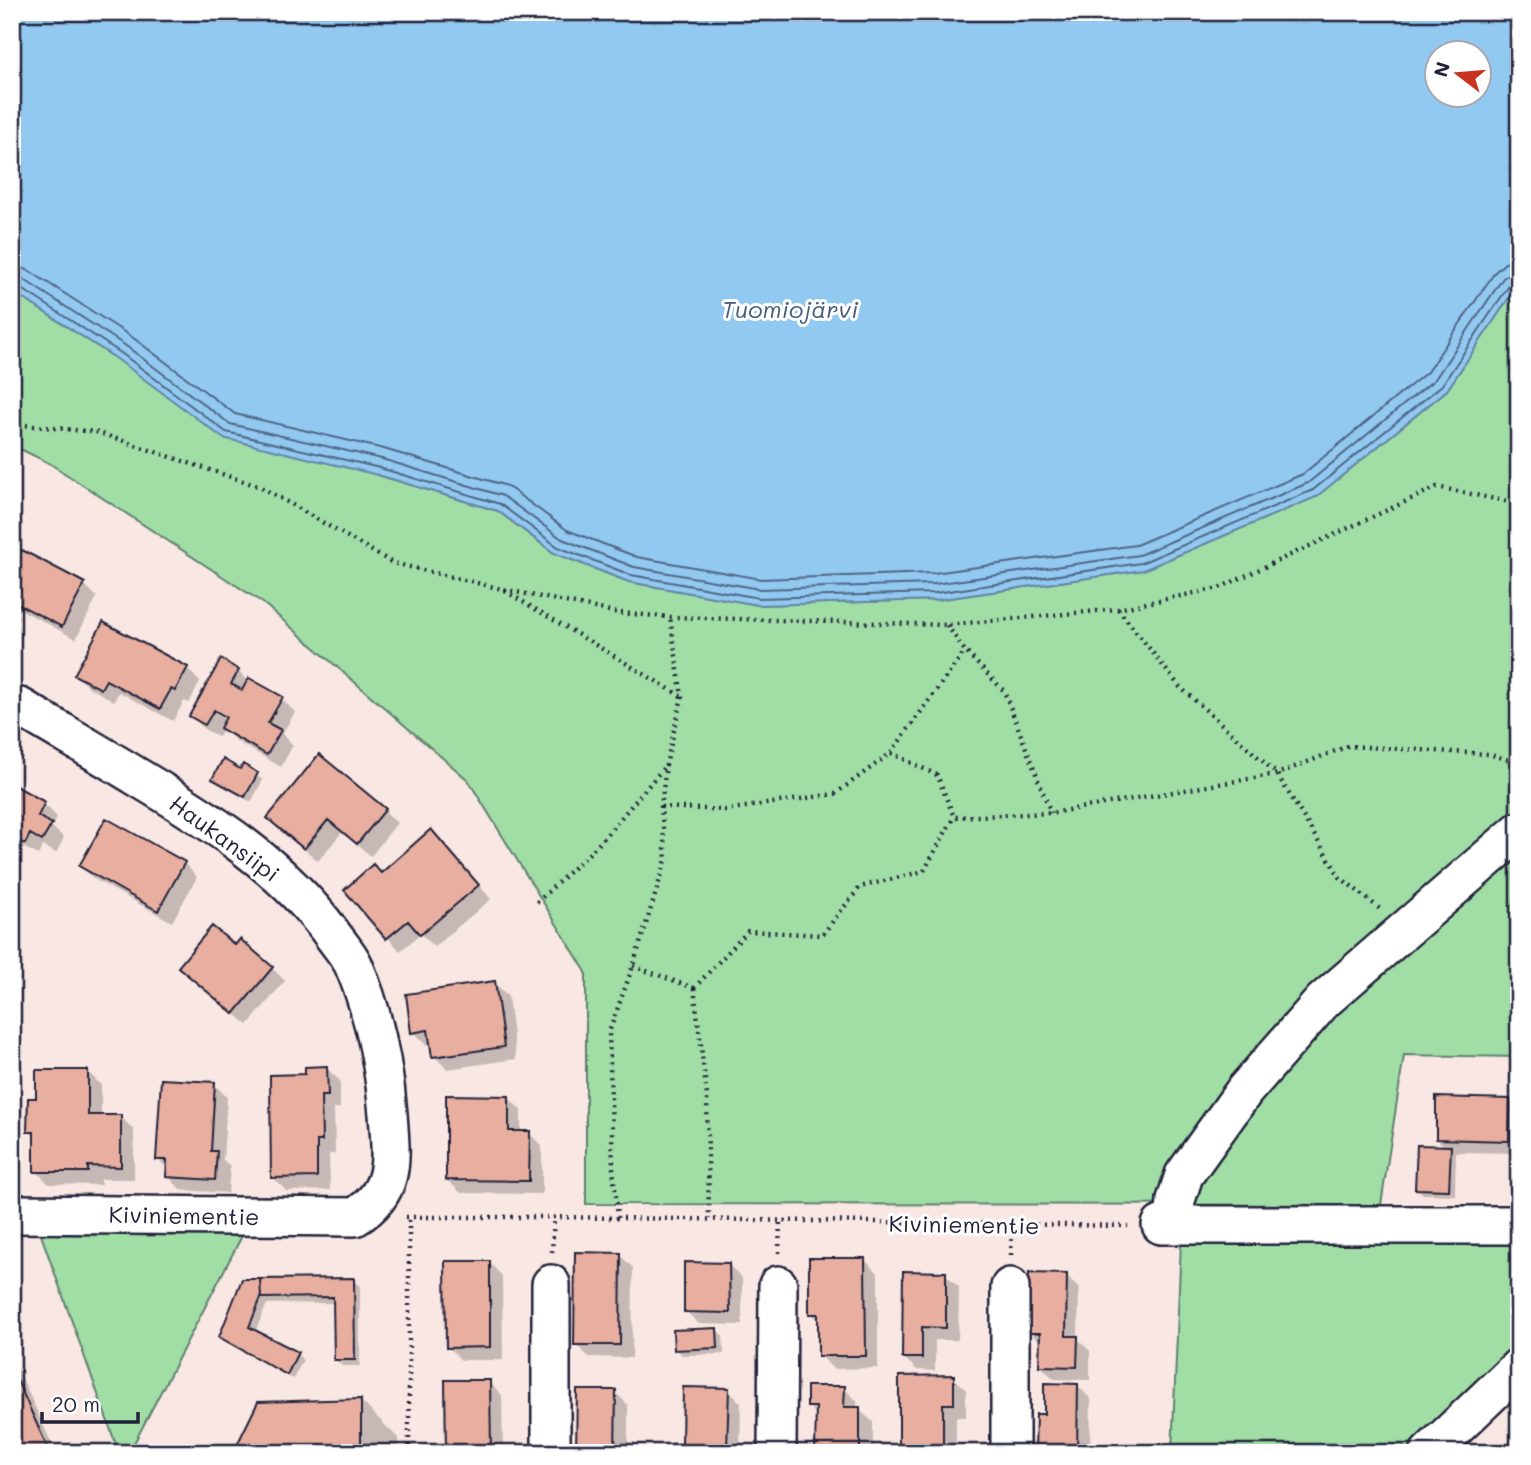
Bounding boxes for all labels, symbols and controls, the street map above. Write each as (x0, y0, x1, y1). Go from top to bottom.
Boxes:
north arrow (1422, 38, 1492, 108)
text: N (1427, 59, 1455, 80)
water label: Tuomiojärvi (722, 293, 859, 324)
street label: Haukansiipi (164, 788, 286, 888)
street label: Kiviniementie (108, 1199, 260, 1231)
street label: Kiviniementie (888, 1208, 1040, 1240)
scale bar (42, 1381, 138, 1425)
text: 20 m (52, 1390, 100, 1417)

